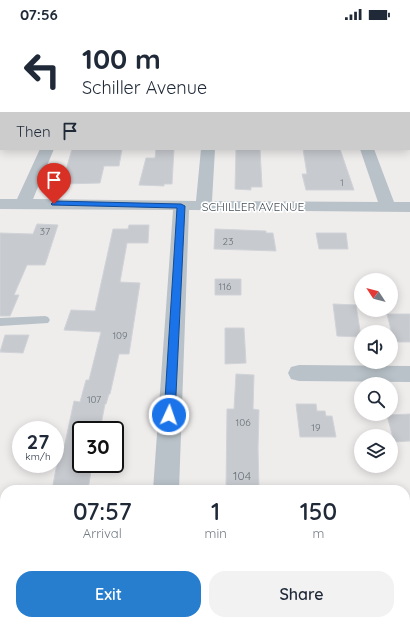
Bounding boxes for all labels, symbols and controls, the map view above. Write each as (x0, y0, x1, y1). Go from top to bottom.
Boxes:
text: 07:56 (20, 5, 58, 24)
text: 100 m (82, 41, 161, 76)
icon: left (16, 44, 68, 96)
text: Schiller Avenue (82, 76, 207, 99)
icon: arrive (59, 120, 81, 142)
text: Then (16, 122, 51, 141)
pin (37, 163, 71, 204)
icon: arrive (43, 169, 65, 191)
house number: 1 (340, 177, 344, 188)
street label: SCHILLER AVENUE (202, 199, 305, 214)
house number: 37 (40, 225, 50, 238)
house number: 23 (223, 235, 233, 248)
north arrow (354, 273, 398, 317)
map controls (354, 273, 398, 473)
house number: 116 (219, 280, 232, 293)
button: sound (354, 325, 398, 369)
house number: 109 (112, 329, 128, 342)
button: search (354, 377, 398, 421)
house number: 107 (87, 393, 101, 406)
position arrow (148, 394, 190, 436)
house number: 106 (235, 416, 251, 429)
speed limit sign: 30 (72, 421, 124, 473)
house number: 19 (311, 421, 321, 434)
text: 27 (27, 429, 49, 454)
button: layers (354, 429, 398, 473)
text: km/h (25, 450, 51, 463)
house number: 104 (233, 468, 251, 483)
text: 07:57 (73, 496, 132, 526)
text: 1 (211, 496, 220, 526)
text: 150 (300, 496, 337, 526)
text: Arrival (83, 525, 122, 541)
text: min (205, 525, 227, 541)
text: m (312, 525, 324, 541)
button: Exit (16, 571, 201, 617)
button: Share (209, 571, 394, 617)

